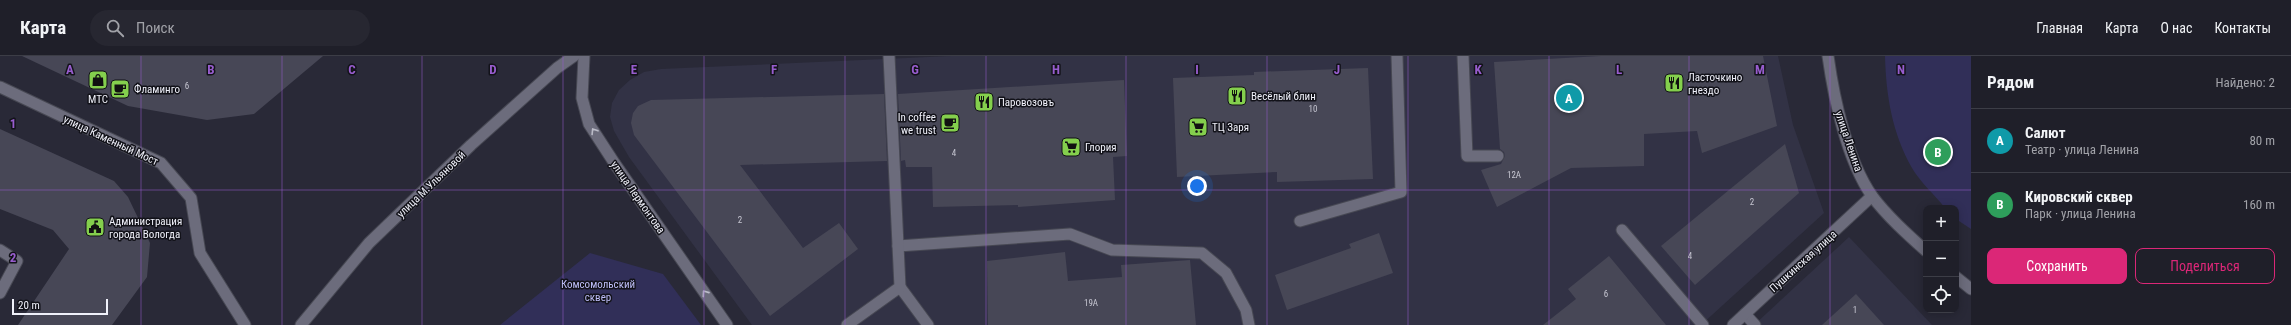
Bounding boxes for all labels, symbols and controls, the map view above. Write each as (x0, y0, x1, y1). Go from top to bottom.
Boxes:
search box (90, 10, 370, 46)
text: Карта (20, 16, 66, 39)
icon: search (104, 17, 126, 39)
text: Поиск (136, 19, 175, 37)
text: Главная (2036, 20, 2083, 36)
text: Карта (2105, 20, 2138, 36)
text: О нас (2160, 20, 2192, 36)
text: Контакты (2214, 20, 2271, 36)
text: A (66, 62, 74, 77)
text: B (207, 62, 215, 77)
text: C (348, 62, 356, 77)
text: D (489, 62, 497, 77)
text: E (631, 62, 638, 77)
text: F (771, 62, 777, 77)
text: G (911, 62, 919, 77)
text: H (1052, 62, 1060, 77)
text: I (1195, 62, 1199, 77)
text: J (1334, 62, 1340, 77)
text: K (1474, 62, 1482, 77)
text: L (1616, 62, 1622, 77)
text: M (1755, 62, 1765, 77)
text: N (1897, 62, 1905, 77)
shop icon: МТС (87, 69, 109, 91)
place label: Ласточкино гнездо (1688, 71, 1743, 97)
restaurant icon: Ласточкино гнездо (1663, 72, 1685, 94)
text: Рядом (1987, 72, 2034, 92)
text: Найдено: 2 (2215, 75, 2275, 90)
cafe icon: Фламинго (109, 78, 131, 100)
house number: 6 (185, 81, 189, 91)
place label: Фламинго (134, 83, 181, 96)
pin: A (1556, 83, 1582, 113)
restaurant icon: Весёлый блин (1226, 85, 1248, 107)
place label: Весёлый блин (1251, 90, 1316, 103)
restaurant icon: Паровозовъ (973, 91, 995, 113)
place label: МТС (88, 93, 108, 106)
place label: Паровозовъ (998, 96, 1054, 109)
house number: 10 (1309, 104, 1317, 114)
street label: улица Ленина (1832, 109, 1865, 173)
place label: In coffee we trust (898, 111, 936, 137)
cafe icon: In coffee we trust (939, 112, 961, 134)
street label: улица Каменный Мост (61, 113, 161, 168)
text: 1 (10, 116, 16, 131)
supermarket icon: ТЦ Заря (1187, 116, 1209, 138)
place label: ТЦ Заря (1212, 121, 1249, 134)
text: Салют (2025, 124, 2065, 142)
one-way arrow (591, 128, 599, 135)
text: A (1996, 133, 2004, 148)
text: 80 m (2249, 133, 2275, 148)
supermarket icon: Глория (1060, 136, 1082, 158)
pin: B (1925, 137, 1951, 167)
place label: Глория (1085, 141, 1117, 154)
text: Театр · улица Ленина (2025, 142, 2139, 157)
street label: улица М.Ульяновой (394, 148, 468, 220)
house number: 4 (952, 148, 957, 158)
street label: улица Лермонтова (608, 159, 667, 236)
house number: 12А (1507, 170, 1521, 180)
your location (1187, 176, 1207, 196)
text: Кировский сквер (2025, 188, 2133, 206)
house number: 2 (1750, 197, 1755, 207)
text: B (1996, 197, 2004, 212)
text: 160 m (2243, 197, 2275, 212)
map controls (1923, 205, 1959, 313)
button: + (1923, 205, 1959, 241)
text: Парк · улица Ленина (2025, 206, 2136, 221)
place label: Администрация города Вологда (109, 215, 182, 241)
house number: 2 (738, 215, 743, 225)
public building icon: Администрация города Вологда (84, 216, 106, 238)
street label: Пушкинская улица (1767, 228, 1840, 295)
button: − (1923, 241, 1959, 277)
button: Сохранить (1987, 248, 2127, 284)
button: Поделиться (2135, 248, 2275, 284)
text: 2 (10, 250, 17, 265)
house number: 4 (1688, 251, 1693, 261)
button: locate (1923, 277, 1959, 313)
park label: Комсомольский сквер (561, 278, 635, 304)
house number: 6 (1604, 289, 1608, 299)
one-way arrow (702, 290, 710, 297)
scale bar (12, 297, 108, 316)
house number: 19А (1084, 298, 1098, 308)
text: 20 m (18, 299, 40, 312)
house number: 1 (1853, 305, 1857, 315)

